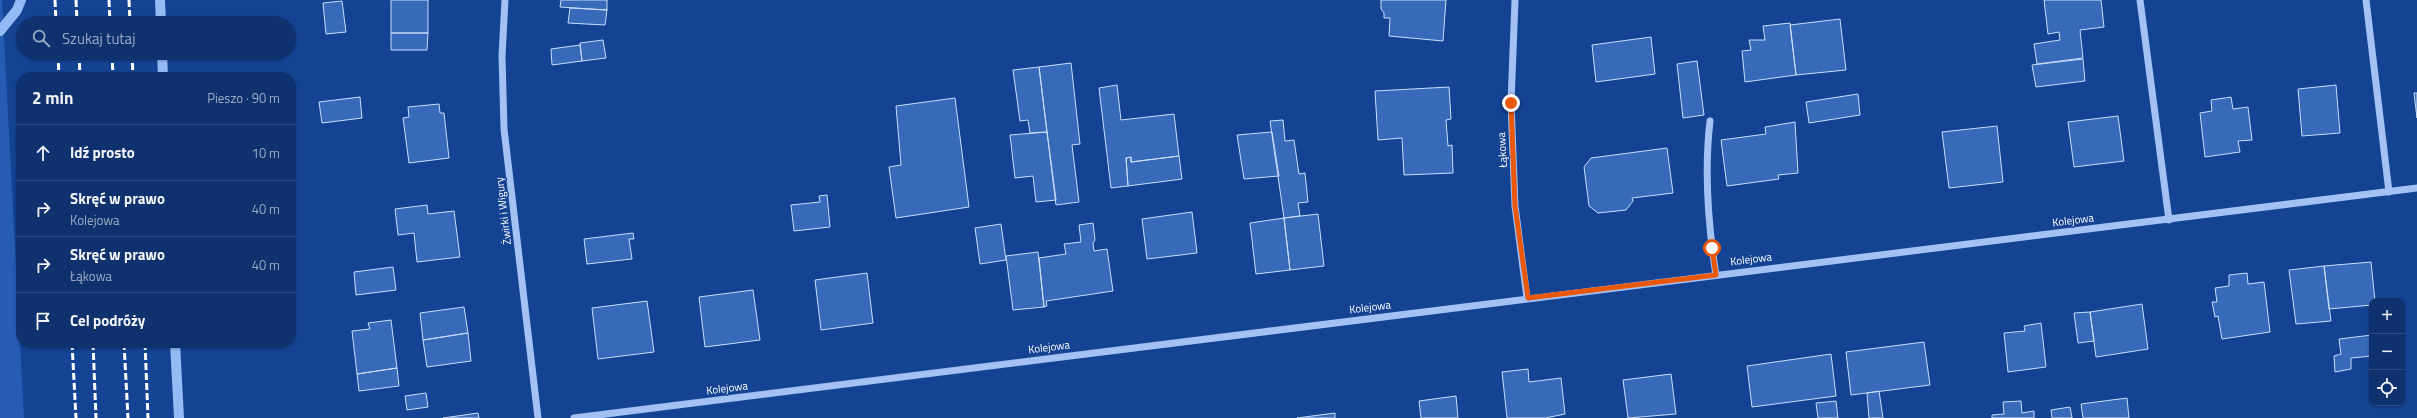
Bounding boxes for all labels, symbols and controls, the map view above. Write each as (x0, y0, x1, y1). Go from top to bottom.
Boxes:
search box (16, 16, 296, 60)
icon: search (30, 27, 52, 49)
text: Szukaj tutaj (62, 27, 135, 50)
text: 2 min (32, 85, 73, 111)
text: Pieszo · 90 m (207, 88, 280, 108)
route end (1502, 94, 1520, 112)
street label: Łąkowa (1493, 131, 1511, 169)
text: Idź prosto (70, 141, 135, 164)
icon: ahead (32, 142, 54, 164)
text: 10 m (252, 143, 280, 163)
street label: Żwirki i Wigury (491, 176, 515, 246)
text: Skręć w prawo (70, 187, 165, 210)
icon: right (32, 198, 54, 220)
text: 40 m (252, 199, 280, 219)
street label: Kolejowa (2051, 209, 2095, 230)
text: Kolejowa (70, 210, 120, 230)
route start (1703, 239, 1721, 257)
text: Skręć w prawo (70, 243, 165, 266)
street label: Kolejowa (1729, 248, 1773, 269)
icon: right (32, 254, 54, 276)
text: 40 m (252, 255, 280, 275)
text: Łąkowa (70, 266, 112, 286)
street label: Kolejowa (1348, 296, 1392, 317)
map controls (2369, 298, 2405, 406)
button: + (2369, 298, 2405, 334)
text: Cel podróży (70, 309, 145, 332)
icon: arrive (32, 310, 54, 332)
button: − (2369, 334, 2405, 370)
street label: Kolejowa (1027, 336, 1071, 357)
button: locate (2369, 370, 2405, 406)
street label: Kolejowa (705, 377, 749, 398)

